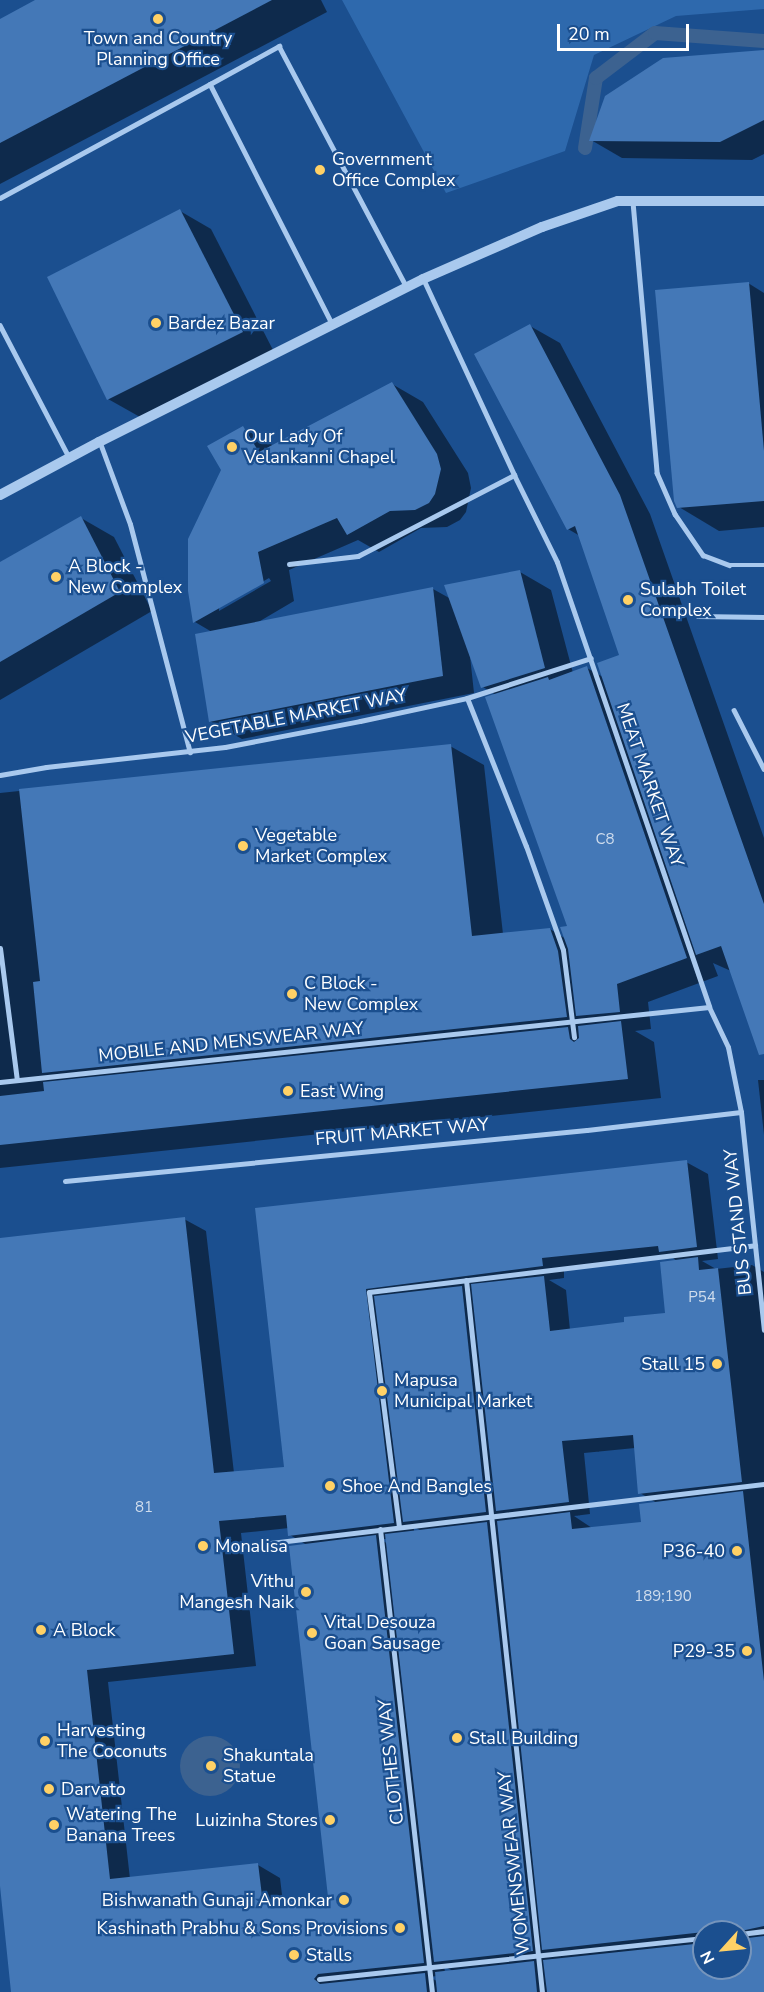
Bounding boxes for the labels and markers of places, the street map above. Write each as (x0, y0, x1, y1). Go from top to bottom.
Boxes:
marker: Town and Country Planning Office (151, 12, 165, 26)
place label: Town and Country Planning Office (84, 28, 232, 70)
place label: Government Office Complex (332, 149, 456, 192)
marker: Government Office Complex (313, 163, 327, 177)
place label: Bardez Bazar (168, 312, 275, 334)
marker: Bardez Bazar (149, 316, 163, 330)
place label: Our Lady Of Velankanni Chapel (244, 426, 395, 468)
marker: Our Lady Of Velankanni Chapel (225, 440, 239, 454)
place label: A Block - New Complex (68, 556, 182, 598)
marker: A Block - New Complex (49, 570, 63, 584)
place label: Sulabh Toilet Complex (640, 579, 746, 622)
marker: Sulabh Toilet Complex (621, 593, 635, 607)
place label: Vegetable Market Complex (255, 825, 387, 868)
marker: Vegetable Market Complex (236, 839, 250, 853)
place label: C Block - New Complex (304, 973, 418, 1016)
marker: C Block - New Complex (285, 987, 299, 1001)
place label: East Wing (300, 1080, 384, 1102)
marker: East Wing (281, 1084, 295, 1098)
place label: Stall 15 (641, 1353, 705, 1375)
marker: Stall 15 (710, 1357, 724, 1371)
place label: Mapusa Municipal Market (394, 1370, 532, 1412)
marker: Mapusa Municipal Market (375, 1384, 389, 1398)
place label: Shoe And Bangles (342, 1475, 492, 1497)
marker: Shoe And Bangles (323, 1479, 337, 1493)
place label: Monalisa (215, 1535, 288, 1557)
marker: Monalisa (196, 1539, 210, 1553)
place label: P36-40 (663, 1540, 725, 1562)
marker: P36-40 (730, 1544, 744, 1558)
place label: Vithu Mangesh Naik (179, 1571, 294, 1614)
marker: Vithu Mangesh Naik (299, 1585, 313, 1599)
place label: Vital Desouza Goan Sausage (324, 1612, 440, 1654)
place label: A Block (53, 1619, 115, 1641)
marker: A Block (34, 1623, 48, 1637)
marker: Vital Desouza Goan Sausage (305, 1626, 319, 1640)
place label: P29-35 (673, 1640, 735, 1662)
marker: P29-35 (740, 1644, 754, 1658)
place label: Harvesting The Coconuts (57, 1720, 167, 1762)
place label: Stall Building (469, 1727, 578, 1749)
marker: Stall Building (450, 1731, 464, 1745)
marker: Harvesting The Coconuts (38, 1734, 52, 1748)
place label: Shakuntala Statue (223, 1745, 314, 1788)
marker: Shakuntala Statue (204, 1759, 218, 1773)
place label: Darvato (61, 1778, 126, 1800)
marker: Darvato (42, 1782, 56, 1796)
place label: Watering The Banana Trees (66, 1804, 177, 1846)
place label: Luizinha Stores (195, 1809, 318, 1831)
marker: Luizinha Stores (323, 1813, 337, 1827)
marker: Watering The Banana Trees (47, 1818, 61, 1832)
place label: Bishwanath Gunaji Amonkar (102, 1889, 332, 1911)
marker: Bishwanath Gunaji Amonkar (337, 1893, 351, 1907)
place label: Kashinath Prabhu & Sons Provisions (96, 1917, 388, 1939)
marker: Kashinath Prabhu & Sons Provisions (393, 1921, 407, 1935)
place label: Stalls (306, 1944, 352, 1966)
marker: Stalls (287, 1948, 301, 1962)

